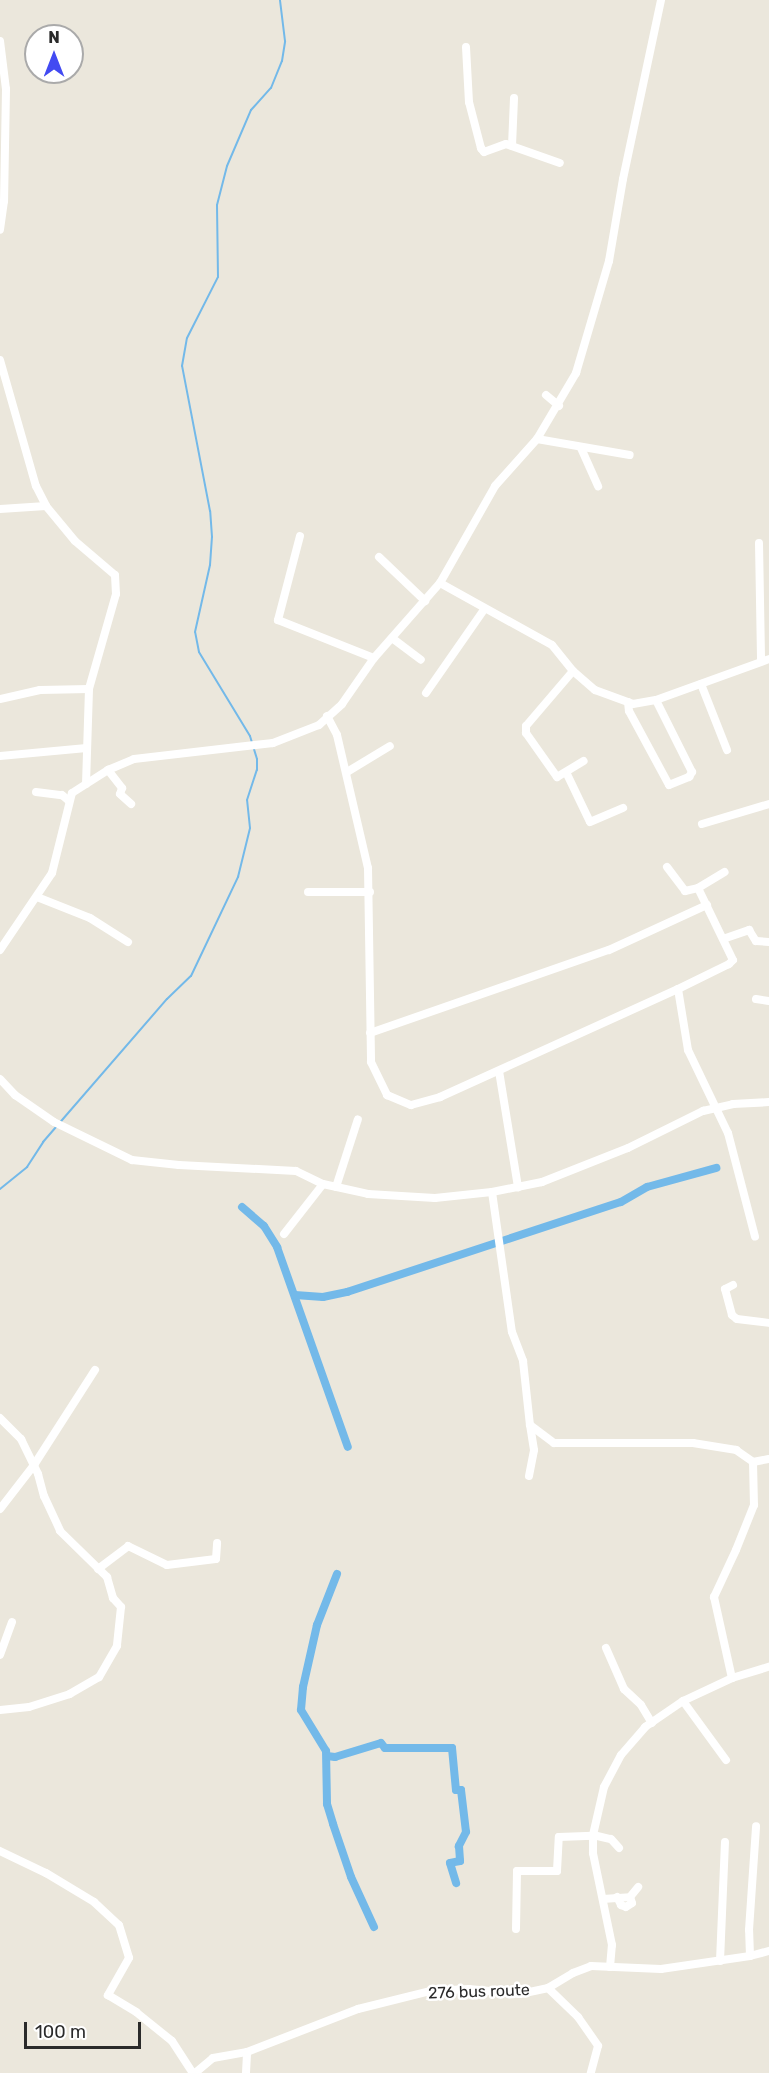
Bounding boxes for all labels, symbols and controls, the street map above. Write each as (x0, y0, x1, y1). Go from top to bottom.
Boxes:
north arrow (24, 24, 84, 84)
text: N (48, 28, 60, 47)
street label: 276 bus route (428, 1981, 530, 2003)
scale bar (27, 2010, 144, 2048)
text: 100 m (35, 2021, 86, 2043)

